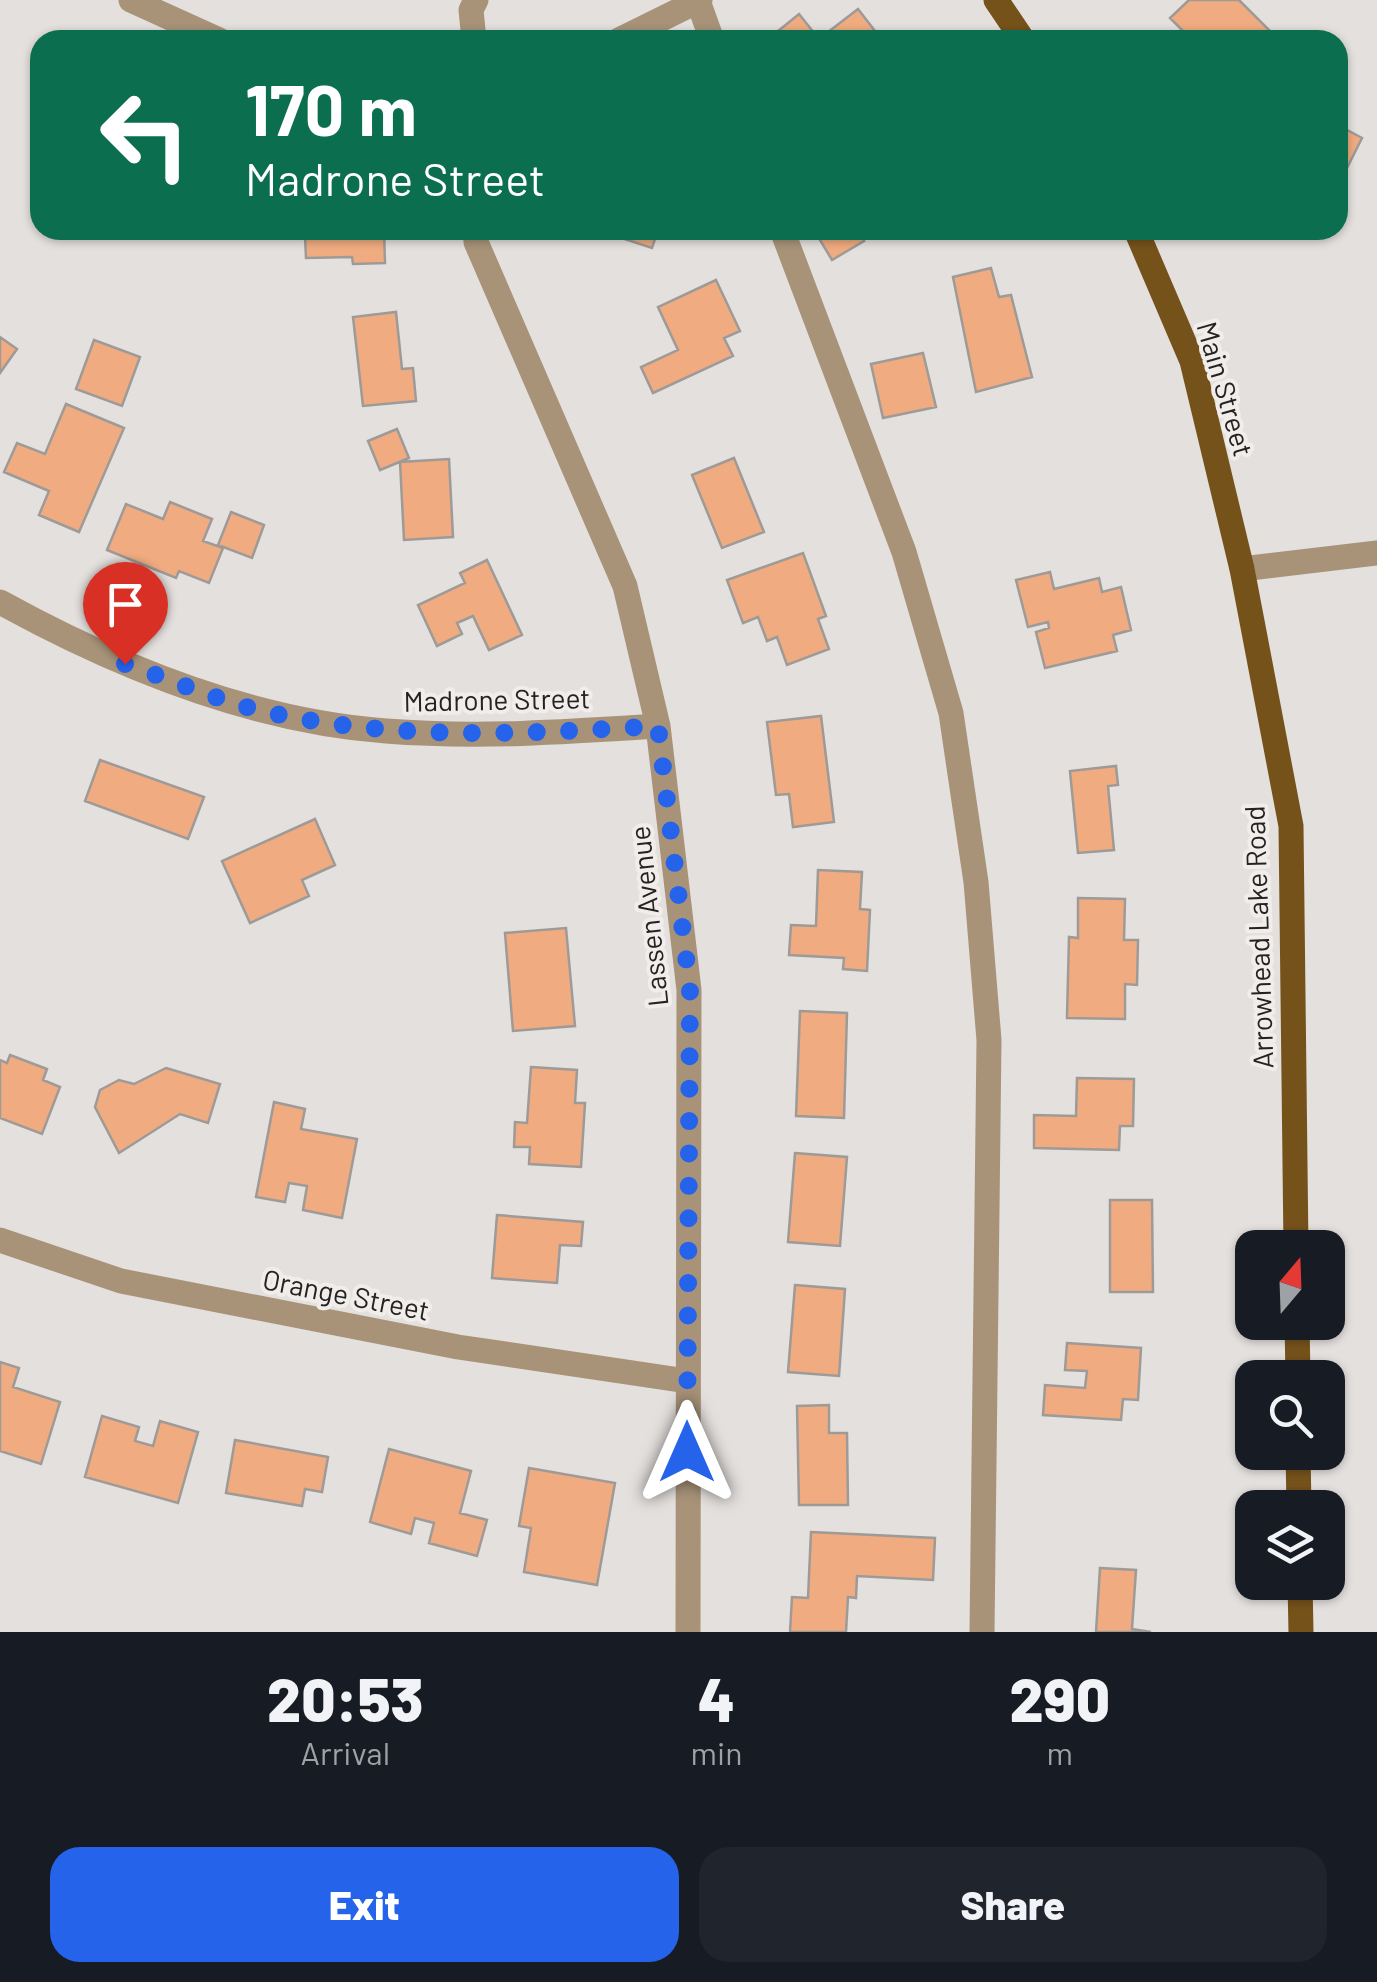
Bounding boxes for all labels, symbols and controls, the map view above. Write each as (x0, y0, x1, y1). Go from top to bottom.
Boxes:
text: 170 m (245, 66, 417, 150)
icon: left (80, 70, 210, 200)
text: Madrone Street (245, 151, 545, 205)
street label: Main Street (1191, 317, 1261, 460)
pin (83, 562, 168, 665)
icon: arrive (98, 577, 153, 632)
street label: Madrone Street (403, 680, 591, 718)
street label: Arrowhead Lake Road (1236, 805, 1280, 1069)
street label: Lassen Avenue (622, 824, 674, 1008)
north arrow (1235, 1230, 1345, 1340)
map controls (1235, 1230, 1345, 1600)
street label: Orange Street (260, 1261, 432, 1327)
button: search (1235, 1360, 1345, 1470)
position arrow (635, 1400, 739, 1504)
button: layers (1235, 1490, 1345, 1600)
text: 20:53 (267, 1662, 424, 1734)
text: 4 (698, 1662, 735, 1734)
text: 290 (1010, 1662, 1110, 1734)
text: Arrival (301, 1733, 390, 1771)
text: min (691, 1733, 742, 1771)
text: m (1046, 1733, 1073, 1771)
button: Exit (50, 1847, 679, 1962)
button: Share (699, 1847, 1327, 1962)

